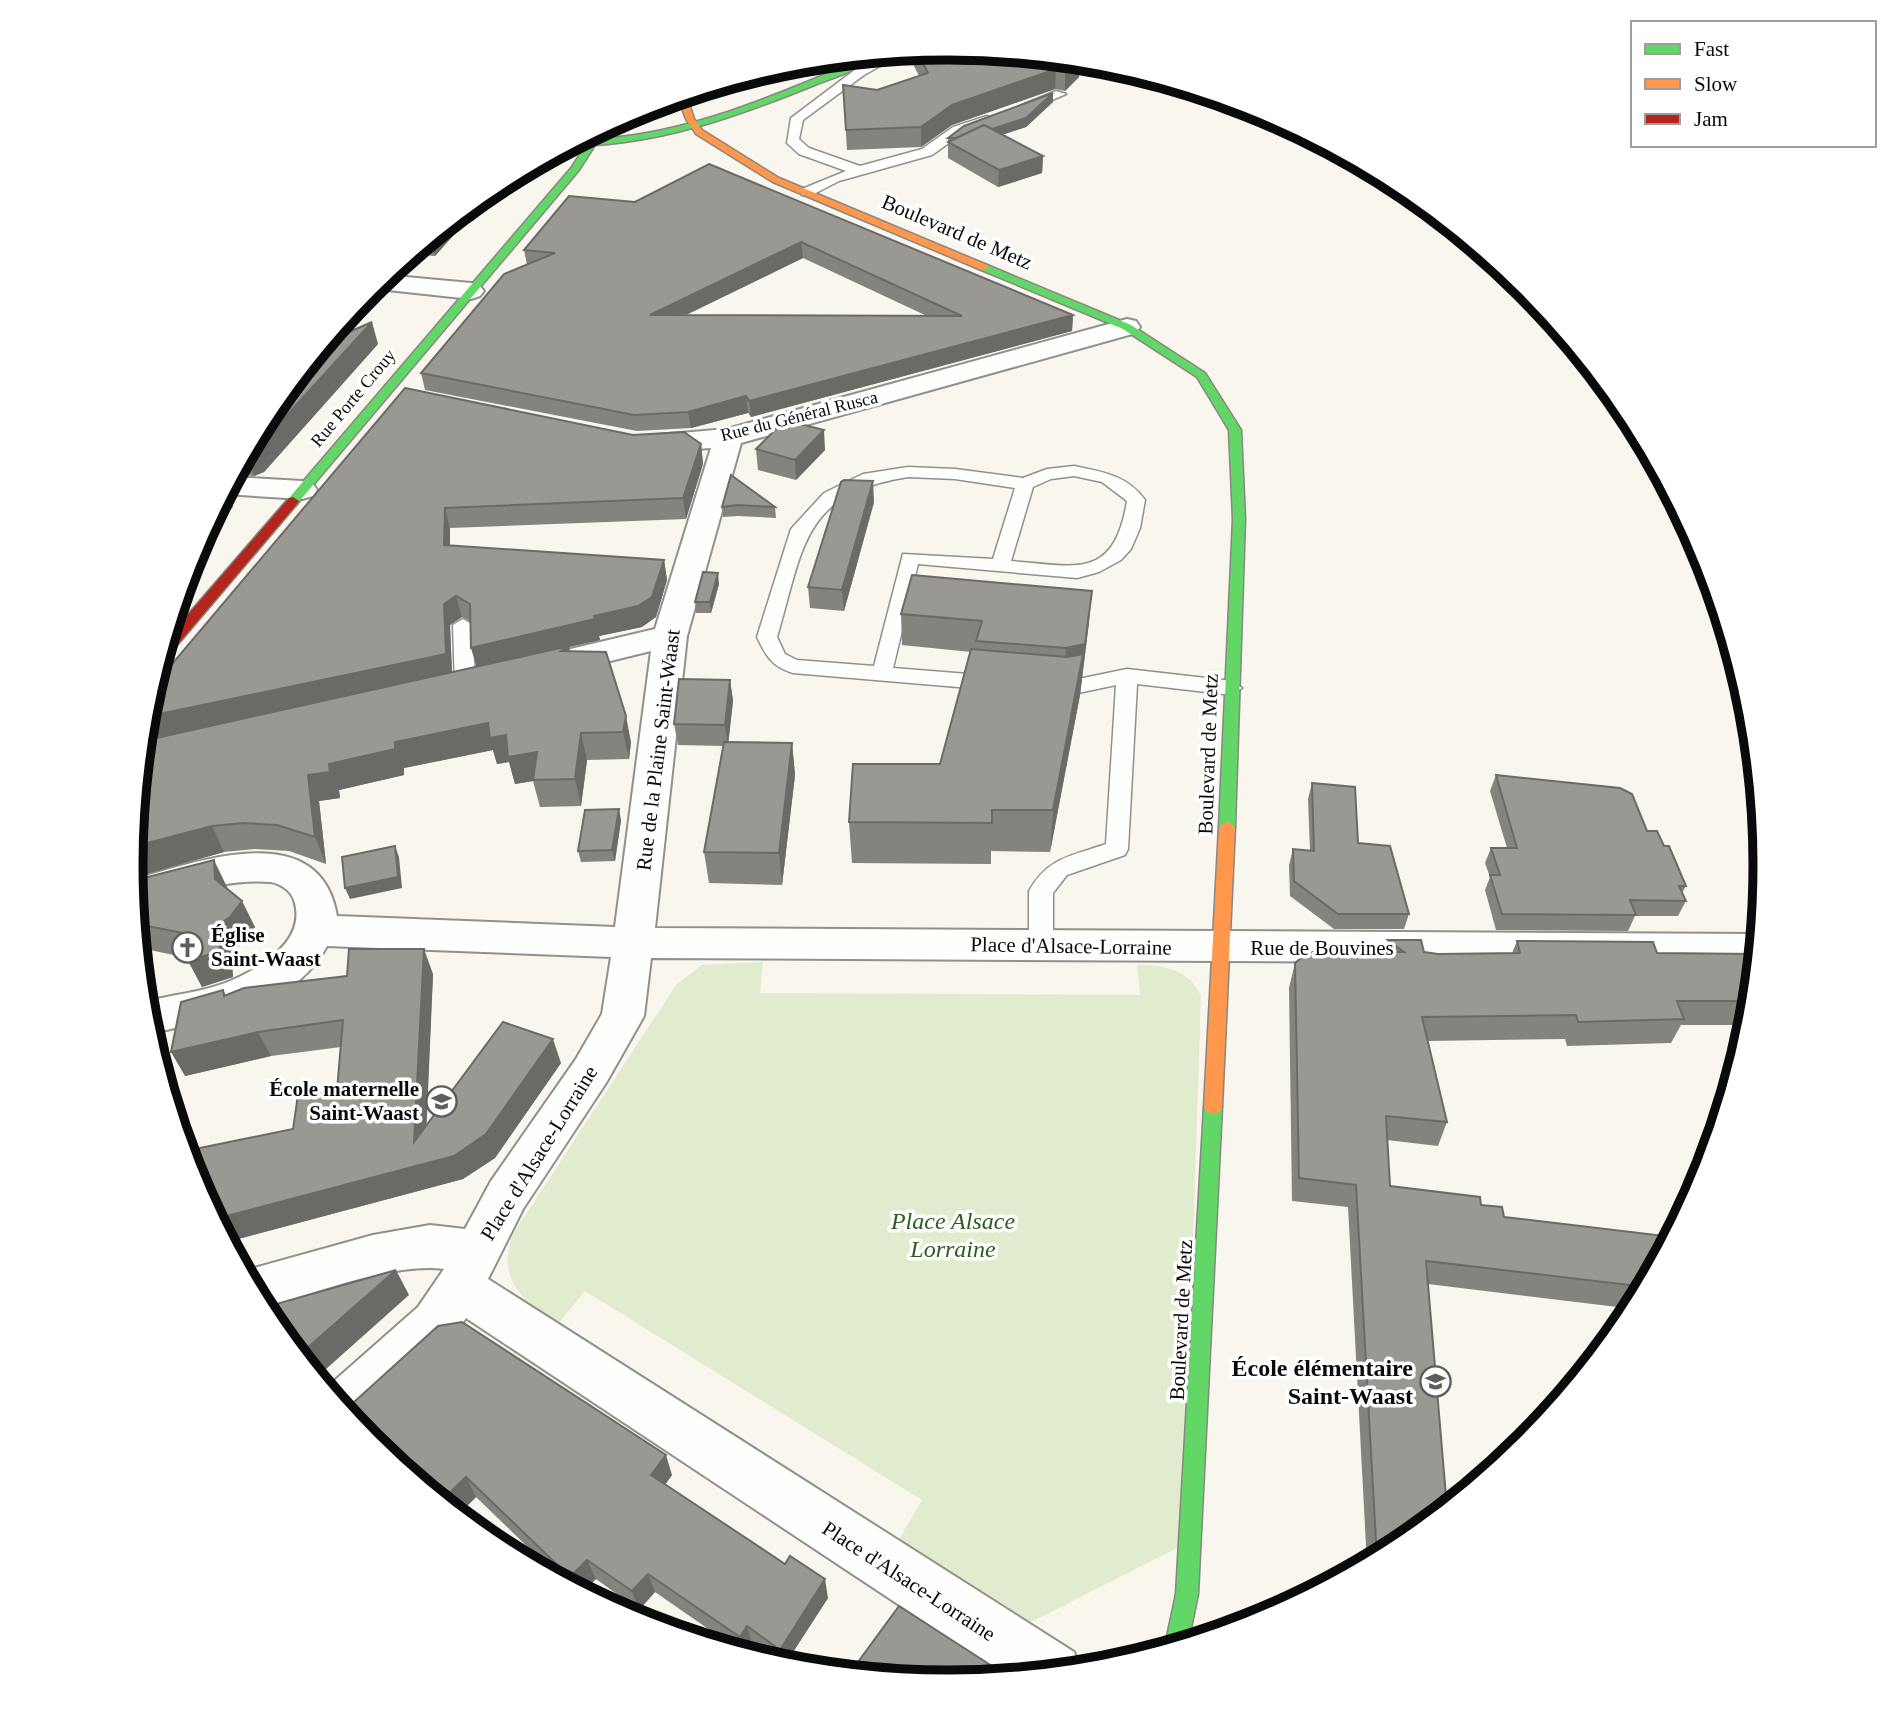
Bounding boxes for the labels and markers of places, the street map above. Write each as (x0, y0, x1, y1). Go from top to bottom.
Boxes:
place label: Église Saint-Waast (211, 923, 321, 971)
church icon: Église Saint-Waast (171, 930, 205, 964)
place label: École maternelle Saint-Waast (269, 1077, 419, 1125)
school or university icon: École maternelle Saint-Waast (425, 1084, 459, 1118)
place label: École élémentaire Saint-Waast (1232, 1355, 1413, 1409)
school or university icon: École élémentaire Saint-Waast (1419, 1365, 1453, 1399)

